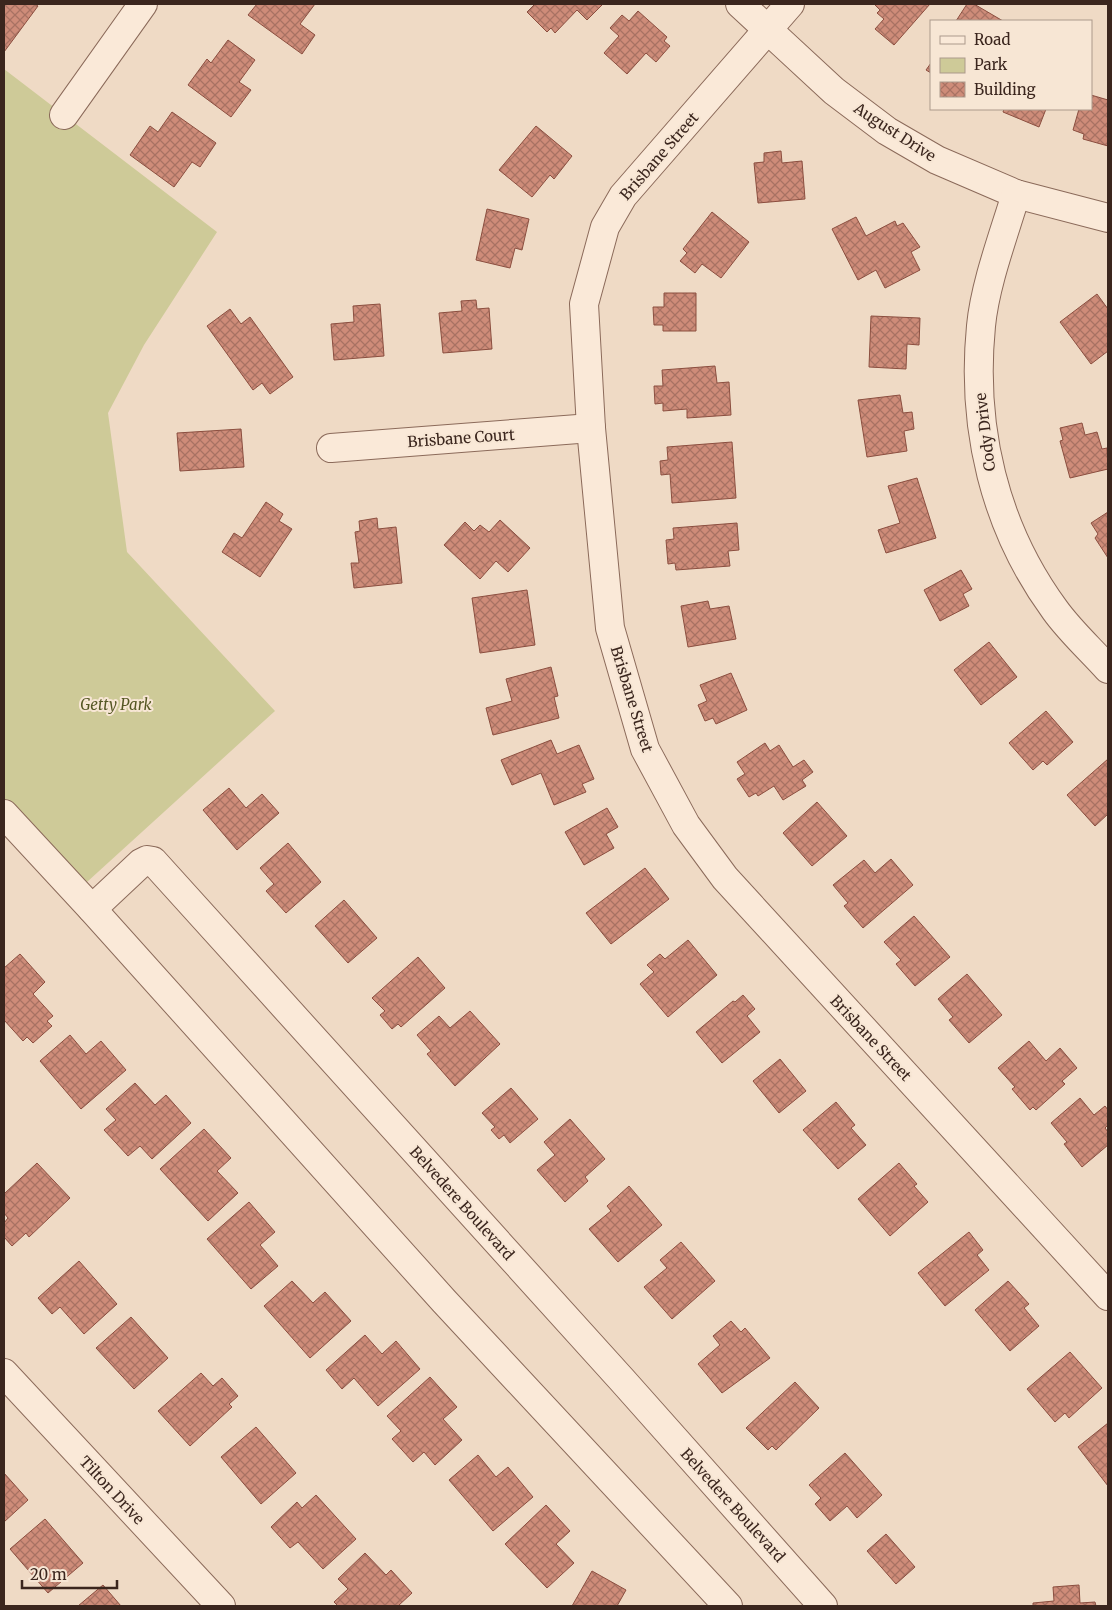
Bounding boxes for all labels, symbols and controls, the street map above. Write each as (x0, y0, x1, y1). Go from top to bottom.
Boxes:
legend (930, 20, 1092, 110)
text: Road (974, 30, 1010, 49)
text: Park (974, 55, 1008, 74)
text: Building (974, 80, 1036, 99)
street label: August Drive (850, 98, 940, 166)
street label: Brisbane Street (616, 108, 702, 204)
street label: Cody Drive (971, 392, 999, 472)
street label: Brisbane Court (407, 425, 516, 451)
street label: Brisbane Street (607, 643, 657, 755)
park label: Getty Park (80, 695, 153, 714)
street label: Brisbane Street (826, 991, 916, 1085)
street label: Belvedere Boulevard (406, 1142, 518, 1264)
street label: Belvedere Boulevard (677, 1444, 789, 1566)
street label: Tilton Drive (76, 1452, 149, 1528)
scale bar (22, 1558, 118, 1590)
text: 20 m (30, 1565, 67, 1584)

